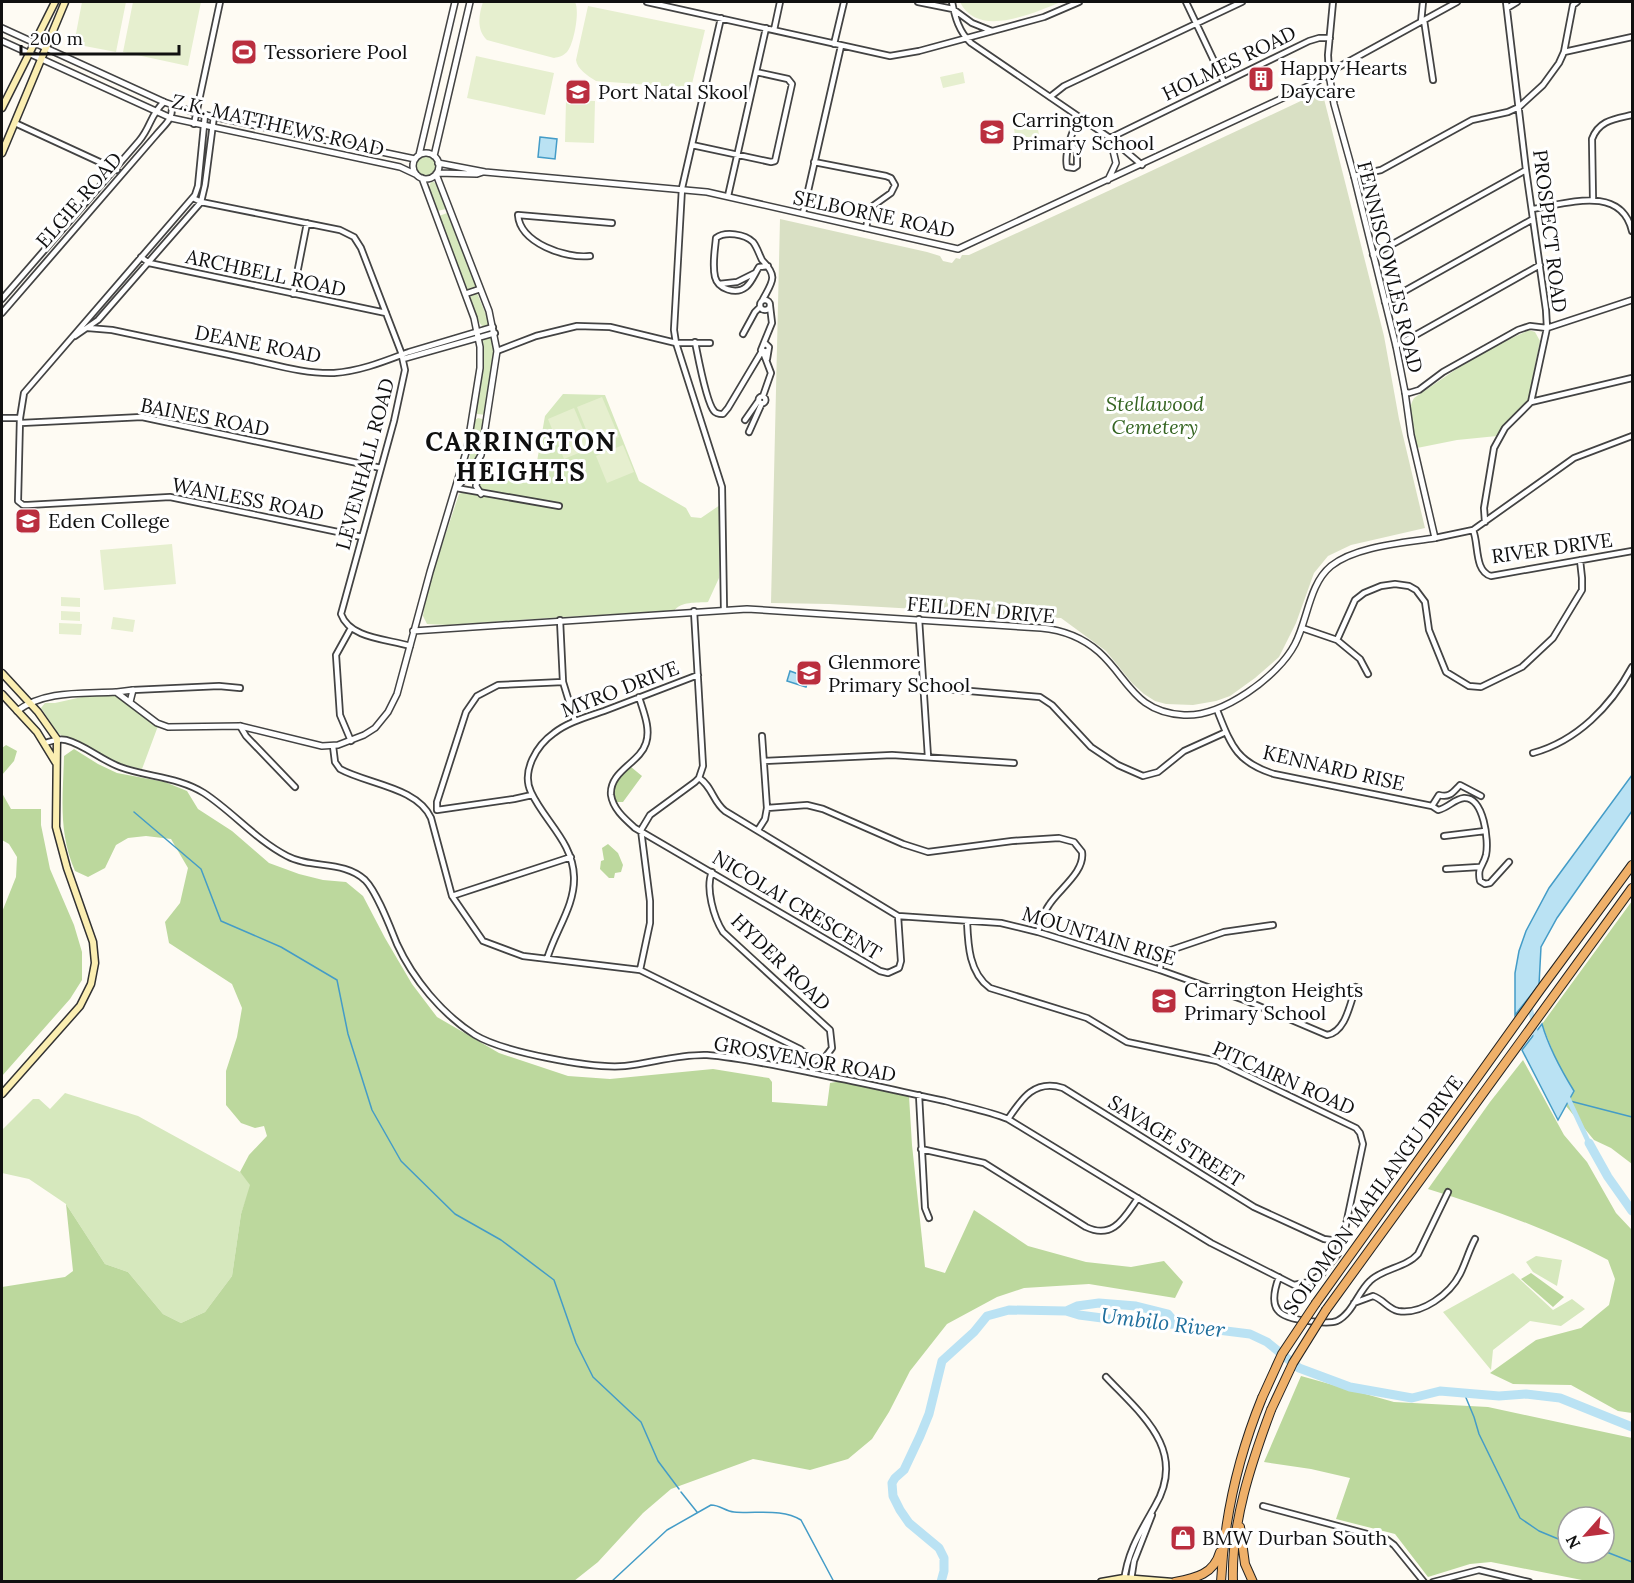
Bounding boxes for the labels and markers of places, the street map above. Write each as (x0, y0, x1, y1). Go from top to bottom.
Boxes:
sports icon: Tessoriere Pool (229, 37, 259, 67)
place label: Tessoriere Pool (264, 39, 407, 64)
place label: Happy Hearts Daycare (1280, 55, 1407, 103)
building icon: Happy Hearts Daycare (1246, 64, 1276, 94)
school or university icon: Port Natal Skool (563, 77, 593, 107)
place label: Port Natal Skool (598, 79, 748, 104)
place label: Carrington Primary School (1012, 107, 1154, 155)
school or university icon: Carrington Primary School (977, 117, 1007, 147)
school or university icon: Eden College (13, 506, 43, 536)
place label: Eden College (48, 508, 170, 533)
place label: Glenmore Primary School (828, 649, 970, 697)
school or university icon: Glenmore Primary School (794, 658, 824, 688)
place label: Carrington Heights Primary School (1184, 977, 1363, 1025)
school or university icon: Carrington Heights Primary School (1149, 986, 1179, 1016)
shop icon: BMW Durban South (1168, 1523, 1198, 1553)
place label: BMW Durban South (1202, 1525, 1387, 1550)

